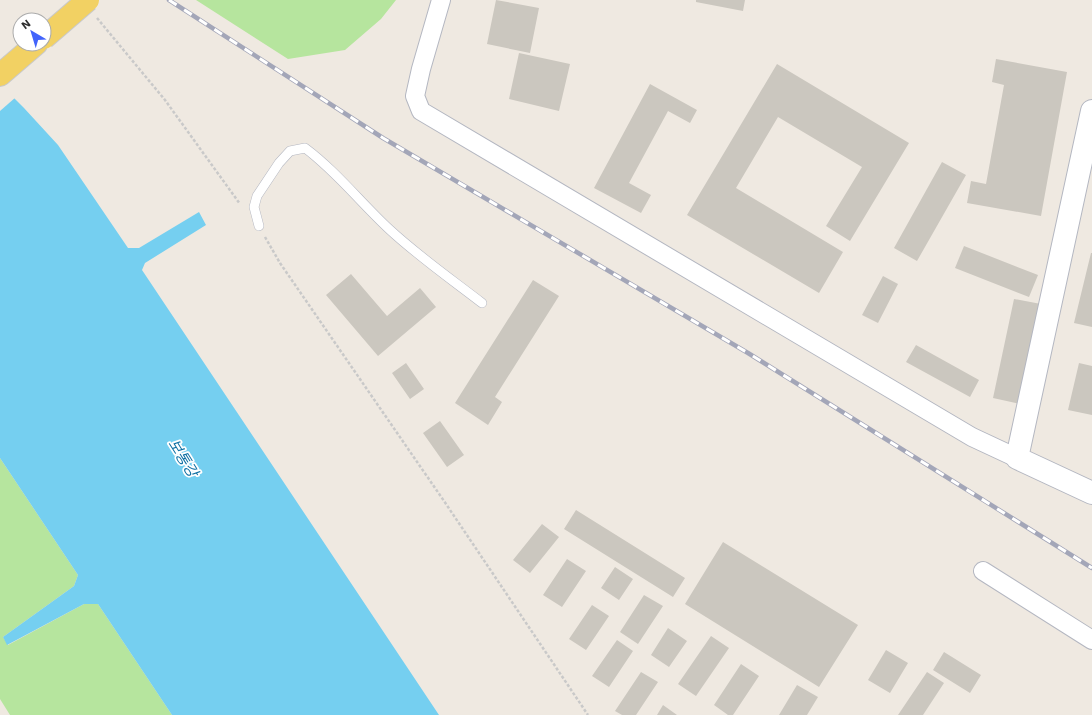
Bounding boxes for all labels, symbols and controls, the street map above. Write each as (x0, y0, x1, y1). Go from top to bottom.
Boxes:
north arrow (12, 12, 52, 52)
text: N (19, 17, 33, 32)
water label: 보통강 (164, 436, 203, 482)

